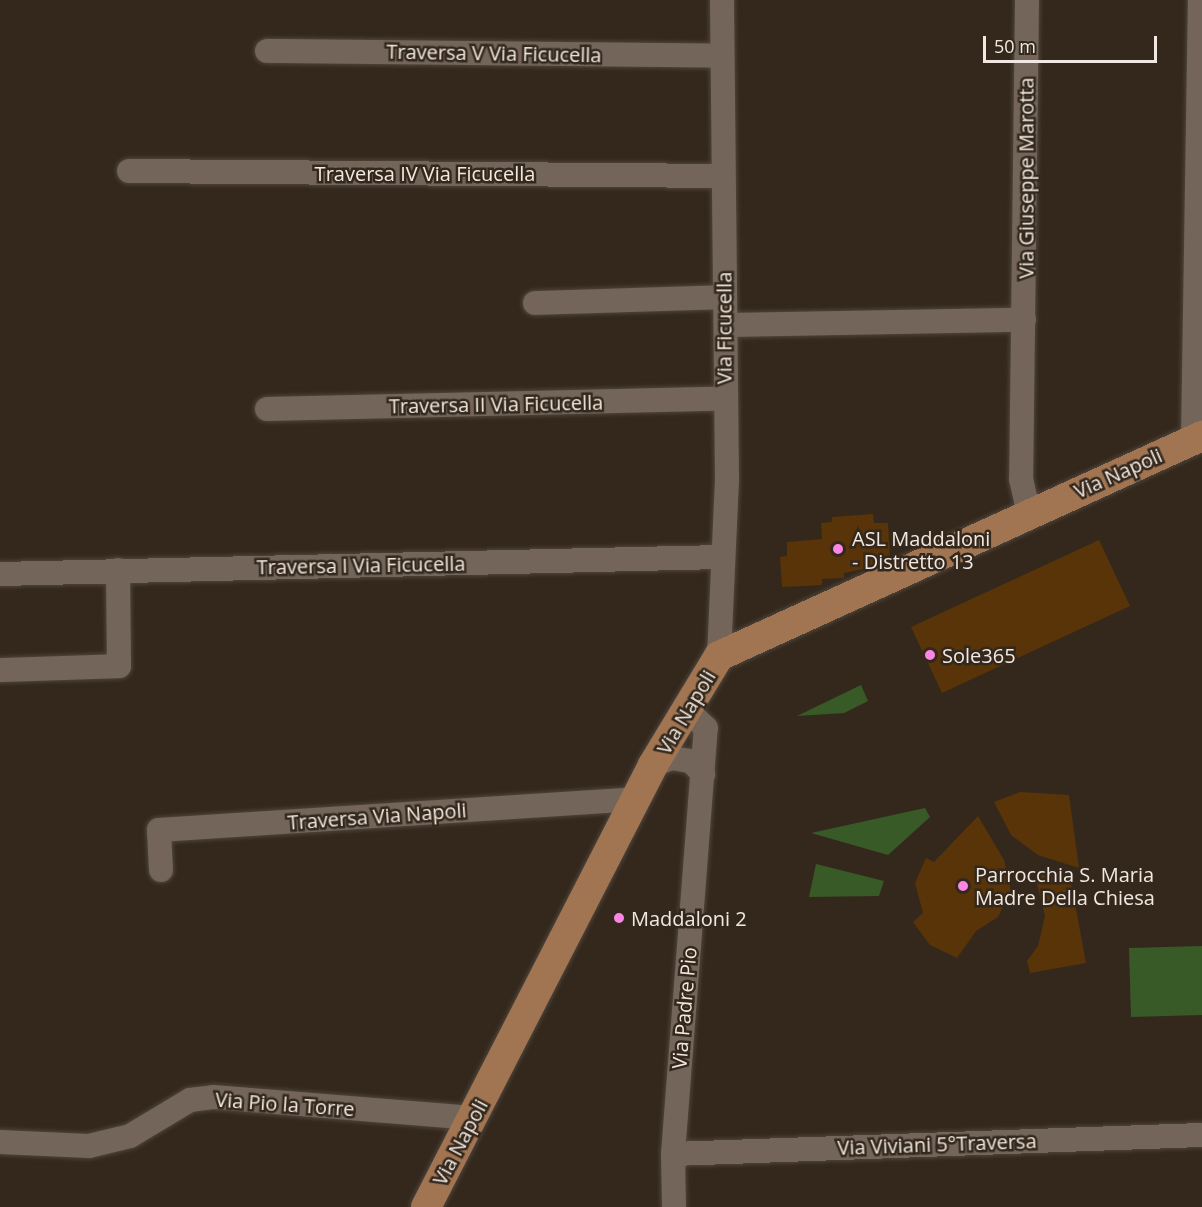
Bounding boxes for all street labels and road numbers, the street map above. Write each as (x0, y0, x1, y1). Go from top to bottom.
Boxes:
street label: Traversa V Via Ficucella (386, 39, 602, 67)
street label: Via Giuseppe Marotta (1014, 77, 1038, 279)
street label: Traversa IV Via Ficucella (315, 161, 535, 185)
street label: Via Ficucella (712, 272, 736, 384)
street label: Traversa II Via Ficucella (389, 390, 603, 418)
street label: Via Napoli (1070, 443, 1166, 503)
street label: Traversa I Via Ficucella (256, 551, 466, 579)
street label: Via Napoli (652, 666, 720, 758)
street label: Traversa Via Napoli (287, 798, 467, 834)
street label: Via Padre Pio (667, 946, 701, 1070)
street label: Via Pio la Torre (215, 1087, 355, 1121)
street label: Via Napoli (427, 1095, 493, 1189)
street label: Via Viviani 5°Traversa (837, 1129, 1037, 1159)

